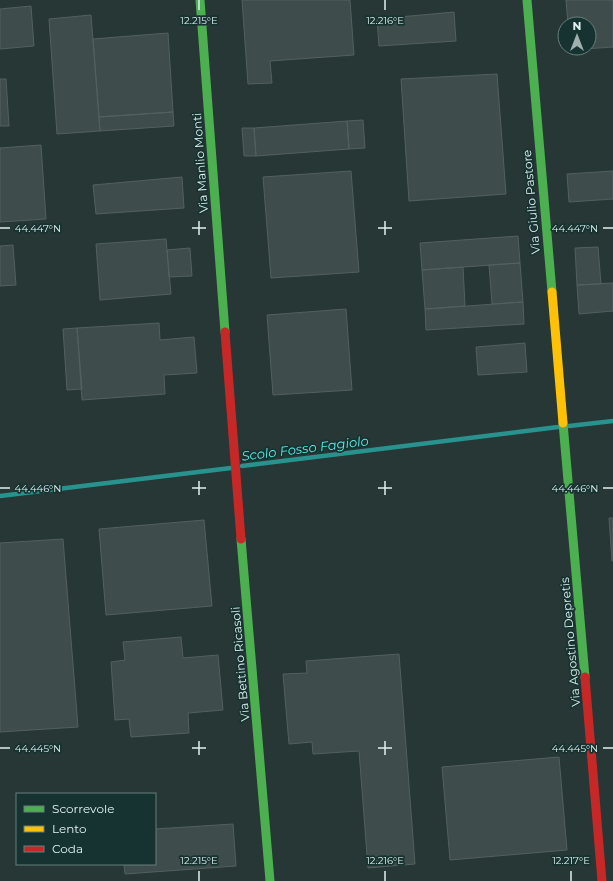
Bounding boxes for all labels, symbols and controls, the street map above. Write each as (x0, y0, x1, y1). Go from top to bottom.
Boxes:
text: 12.215°E (180, 14, 218, 27)
text: 12.216°E (366, 14, 404, 27)
north arrow (557, 16, 597, 56)
text: N (573, 19, 581, 33)
street label: Via Manlio Monti (189, 112, 211, 214)
street label: Via Giulio Pastore (519, 149, 543, 255)
text: 44.447°N (15, 222, 61, 235)
text: 44.447°N (552, 222, 598, 235)
water label: Scolo Fosso Fagiolo (241, 432, 369, 464)
text: 44.446°N (15, 482, 61, 495)
text: 44.446°N (552, 482, 598, 495)
street label: Via Agostino Depretis (557, 577, 583, 707)
street label: Via Bettino Ricasoli (228, 606, 252, 722)
text: 44.445°N (15, 742, 61, 755)
text: 44.445°N (552, 742, 598, 755)
legend (16, 793, 156, 865)
text: Scorrevole (52, 801, 114, 816)
text: Lento (52, 821, 87, 836)
text: Coda (52, 841, 83, 856)
text: 12.215°E (180, 854, 218, 867)
text: 12.216°E (366, 854, 404, 867)
text: 12.217°E (552, 854, 590, 867)

